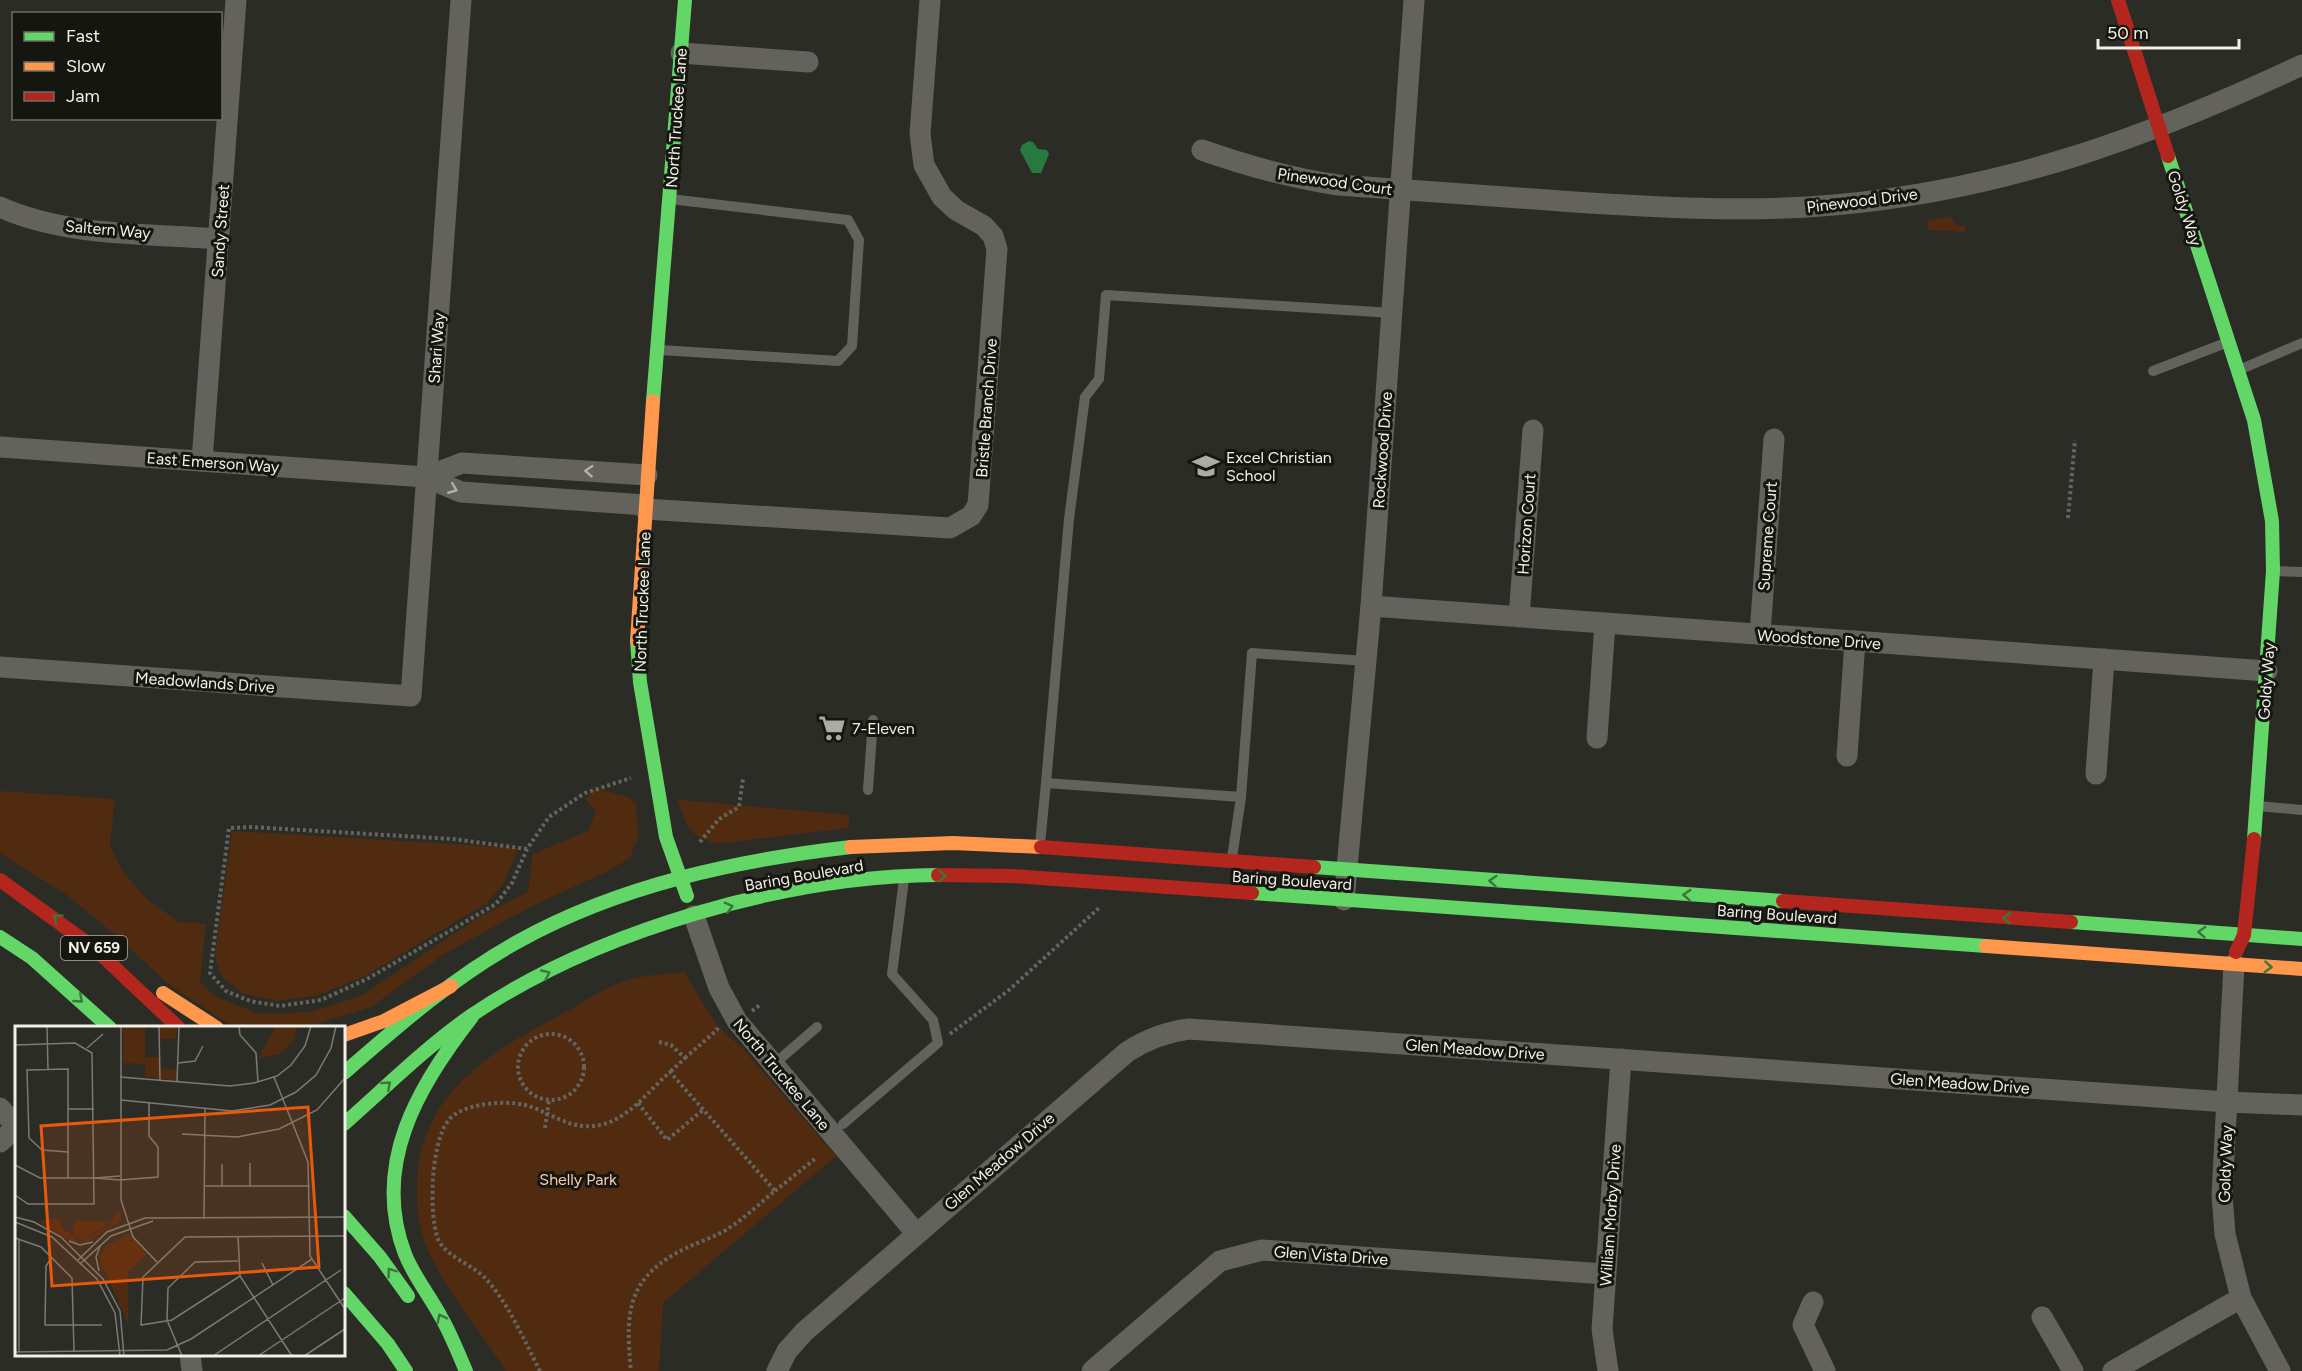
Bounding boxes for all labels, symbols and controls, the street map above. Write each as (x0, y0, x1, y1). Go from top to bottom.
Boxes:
legend (12, 12, 222, 120)
scale bar (2098, 12, 2239, 50)
text: 50 m (2107, 22, 2149, 44)
text: Fast (66, 25, 100, 47)
street label: North Truckee Lane (662, 47, 691, 189)
text: Slow (66, 55, 105, 77)
text: Jam (66, 85, 100, 107)
street label: Pinewood Court (1276, 164, 1394, 199)
street label: Goldy Way (2163, 168, 2206, 249)
street label: Sandy Street (208, 184, 233, 278)
street label: Pinewood Drive (1805, 184, 1919, 217)
street label: Saltern Way (64, 216, 152, 243)
street label: Shari Way (425, 311, 448, 384)
street label: Bristle Branch Drive (972, 338, 1001, 478)
street label: Rockwood Drive (1369, 391, 1396, 509)
street label: East Emerson Way (146, 448, 281, 477)
place label: Excel Christian School (1226, 448, 1332, 485)
school or university icon: Excel Christian School (1191, 451, 1221, 481)
one-way arrow (584, 465, 593, 478)
street label: Horizon Court (1513, 473, 1540, 575)
street label: Supreme Court (1754, 481, 1781, 591)
one-way arrow (447, 482, 458, 494)
street label: North Truckee Lane (631, 531, 654, 672)
street label: Woodstone Drive (1756, 626, 1882, 653)
street label: Goldy Way (2254, 641, 2279, 721)
street label: Meadowlands Drive (135, 668, 276, 697)
supermarket icon: 7-Eleven (817, 713, 847, 743)
place label: 7-Eleven (852, 719, 915, 738)
street label: Baring Boulevard (743, 856, 865, 895)
street label: Baring Boulevard (1231, 867, 1353, 894)
one-way arrow (937, 869, 946, 882)
one-way arrow (1488, 875, 1497, 888)
one-way arrow (1683, 889, 1692, 902)
one-way arrow (724, 901, 734, 914)
street label: Baring Boulevard (1716, 901, 1838, 928)
one-way arrow (2003, 912, 2012, 925)
one-way arrow (53, 915, 64, 926)
one-way arrow (2197, 926, 2206, 939)
road number: NV 659 (61, 936, 127, 960)
one-way arrow (2264, 960, 2273, 973)
one-way arrow (540, 970, 551, 982)
one-way arrow (72, 992, 83, 1003)
street label: North Truckee Lane (729, 1015, 834, 1134)
inset map (15, 1026, 345, 1356)
street label: Glen Meadow Drive (1405, 1035, 1546, 1064)
street label: Glen Meadow Drive (1890, 1069, 2031, 1098)
one-way arrow (381, 1081, 391, 1092)
street label: Glen Meadow Drive (940, 1108, 1058, 1214)
street label: Goldy Way (2215, 1124, 2236, 1203)
street label: William Morby Drive (1596, 1143, 1625, 1287)
park label: Shelly Park (539, 1170, 617, 1189)
street label: Glen Vista Drive (1273, 1242, 1389, 1269)
one-way arrow (387, 1268, 398, 1279)
one-way arrow (437, 1314, 448, 1324)

